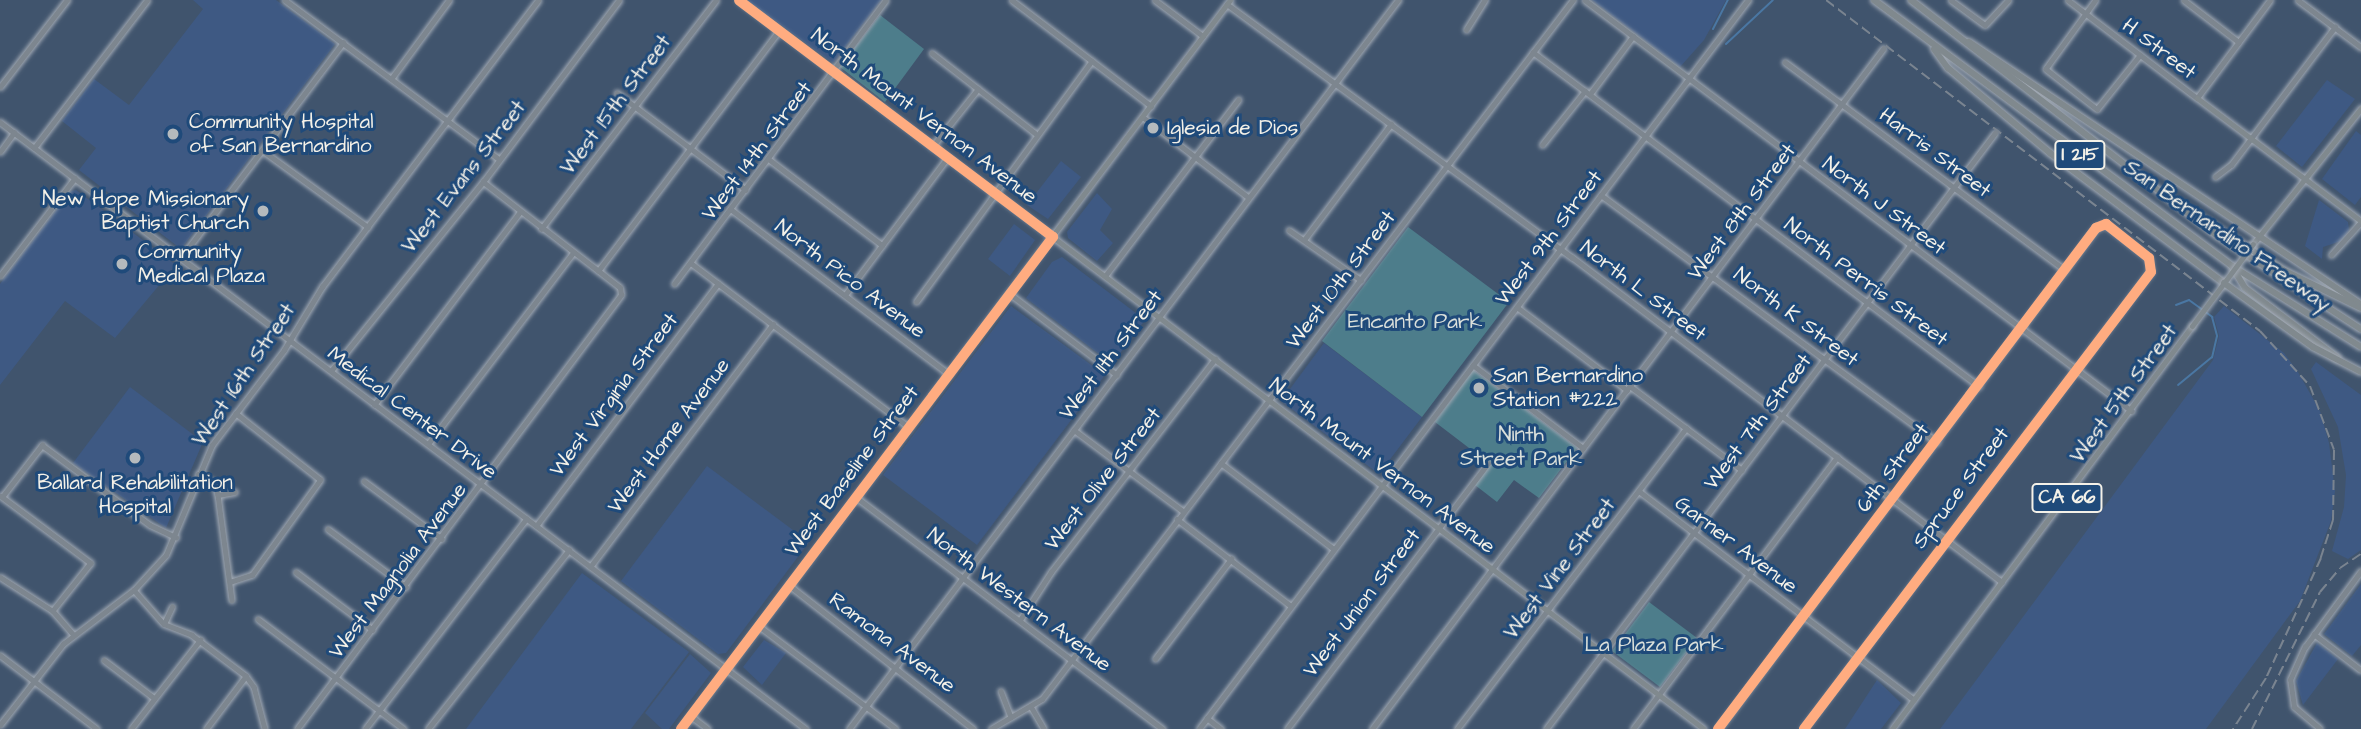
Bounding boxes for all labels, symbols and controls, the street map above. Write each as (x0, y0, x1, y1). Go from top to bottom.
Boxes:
street label: H Street (2117, 13, 2201, 85)
street label: North Mount Vernon Avenue (806, 23, 1042, 209)
street label: West 15th Street (555, 30, 677, 180)
street label: West 14th Street (697, 76, 817, 226)
street label: West Evans Street (397, 96, 531, 258)
street label: Harris Street (1874, 103, 1996, 203)
place label: Community Hospital of San Bernardino (189, 109, 374, 159)
place label: Iglesia de Dios (1167, 115, 1298, 141)
marker: Iglesia de Dios (1145, 120, 1161, 136)
marker: Community Hospital of San Bernardino (163, 124, 183, 144)
street label: West 8th Street (1683, 139, 1801, 285)
road number: I 215 (2054, 140, 2106, 170)
street label: North J Street (1817, 151, 1951, 261)
street label: San Bernardino Freeway (2119, 155, 2335, 317)
street label: West 9th Street (1490, 165, 1608, 311)
place label: New Hope Missionary Baptist Church (42, 186, 249, 236)
marker: New Hope Missionary Baptist Church (255, 203, 271, 219)
street label: West 10th Street (1281, 206, 1401, 354)
street label: North Perris Street (1779, 212, 1953, 352)
street label: North Pico Avenue (770, 214, 930, 344)
street label: North L Street (1575, 235, 1711, 347)
place label: Community Medical Plaza (138, 239, 265, 289)
marker: Community Medical Plaza (112, 254, 132, 274)
street label: North K Street (1729, 262, 1863, 372)
street label: West 11th Street (1054, 285, 1168, 425)
street label: West 16th Street (187, 299, 301, 451)
street label: West Virginia Street (544, 308, 684, 482)
park label: Encanto Park (1348, 309, 1482, 335)
street label: West 5th Street (2065, 320, 2183, 468)
street label: Medical Center Drive (322, 341, 502, 485)
street label: West 7th Street (1699, 349, 1817, 495)
street label: West Home Avenue (603, 354, 735, 518)
place label: San Bernardino Station #222 (1493, 363, 1643, 413)
street label: North Mount Vernon Avenue (1264, 373, 1500, 559)
marker: San Bernardino Station #222 (1471, 380, 1487, 396)
street label: West Baseline Street (779, 381, 925, 561)
street label: West Olive Street (1039, 402, 1167, 556)
street label: 6th Street (1851, 418, 1935, 518)
park label: Ninth Street Park (1460, 422, 1582, 472)
street label: Spruce Street (1907, 422, 2015, 554)
marker: Ballard Rehabilitation Hospital (125, 448, 145, 468)
place label: Ballard Rehabilitation Hospital (37, 470, 233, 520)
street label: West Magnolia Avenue (324, 478, 472, 664)
road number: CA 66 (2030, 482, 2104, 513)
street label: Garner Avenue (1670, 491, 1802, 599)
street label: West Vine Street (1499, 494, 1621, 644)
street label: North Western Avenue (922, 523, 1116, 677)
street label: West Union Street (1298, 524, 1426, 682)
street label: Ramona Avenue (824, 587, 960, 699)
park label: La Plaza Park (1584, 632, 1724, 658)

